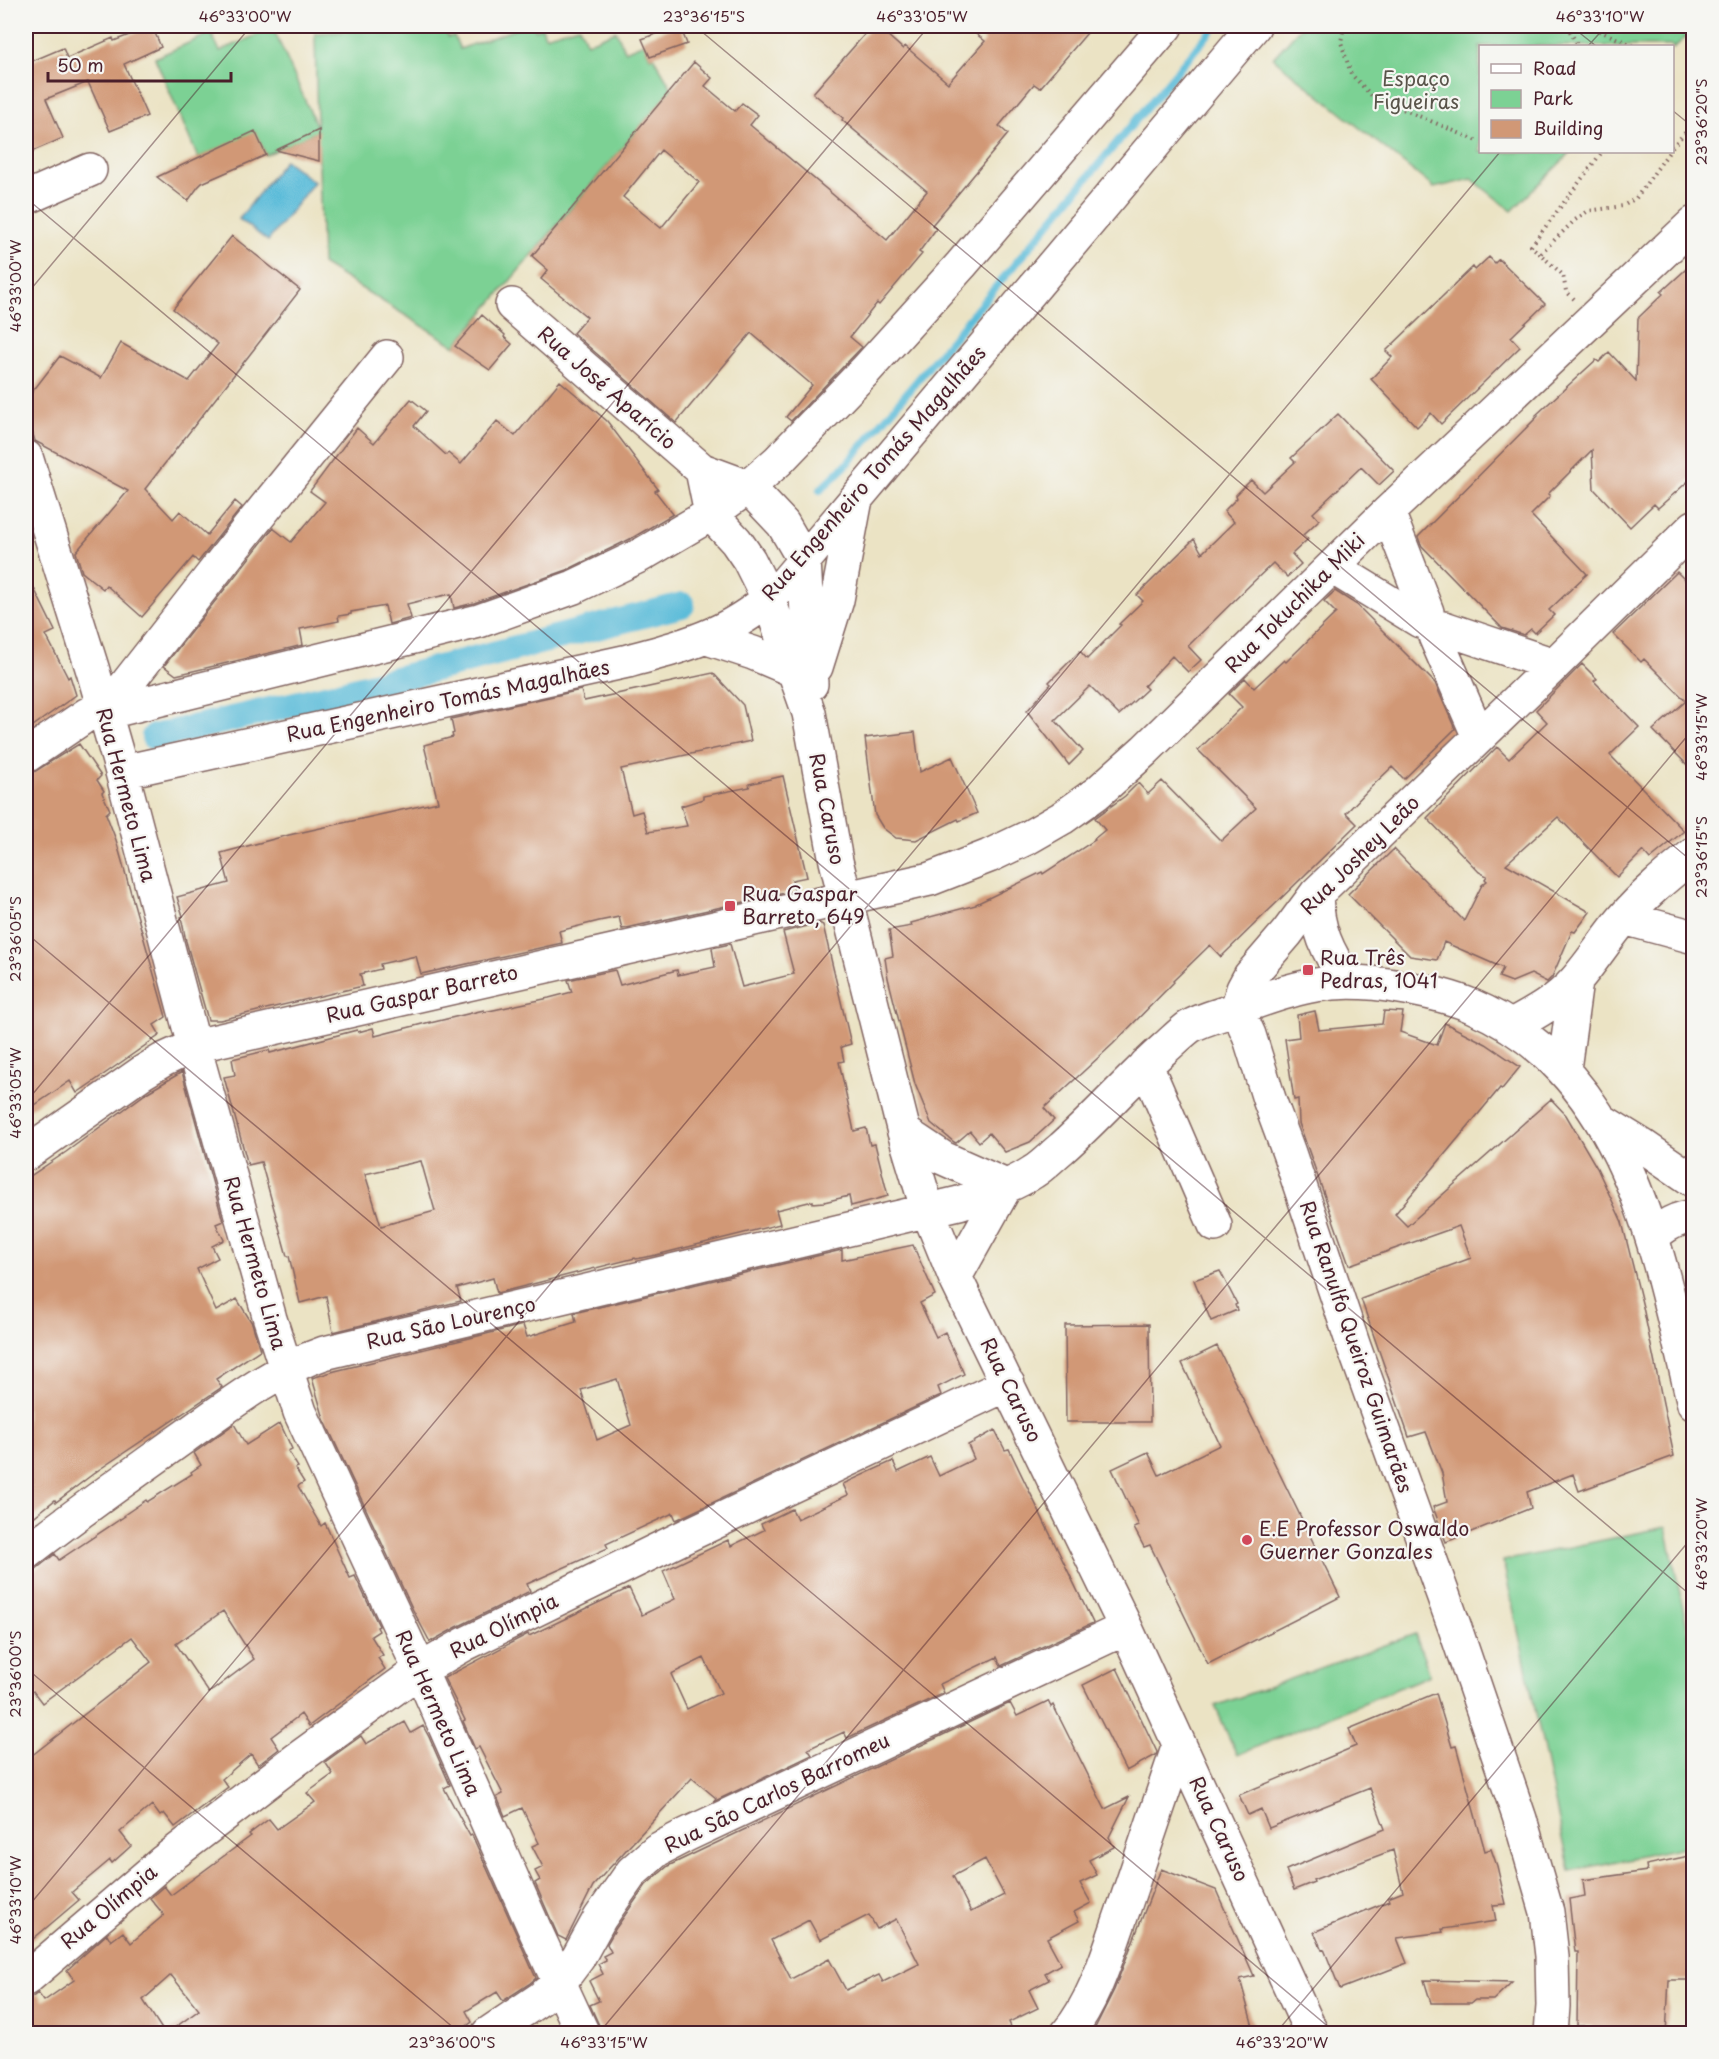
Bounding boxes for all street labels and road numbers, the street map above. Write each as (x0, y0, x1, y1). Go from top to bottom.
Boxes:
street label: Rua José Aparício (532, 319, 684, 456)
street label: Rua Engenheiro Tomás Magalhães (754, 338, 993, 606)
street label: Rua Tokuchika Miki (1217, 525, 1371, 679)
street label: Rua Engenheiro Tomás Magalhães (284, 651, 612, 749)
street label: Rua Hermeto Lima (89, 704, 165, 886)
street label: Rua Caruso (802, 750, 853, 867)
street label: Rua Joshey Leão (1293, 788, 1426, 921)
street label: Rua Gaspar Barreto (323, 956, 521, 1030)
street label: Rua Hermeto Lima (217, 1172, 295, 1354)
street label: Rua Ranulfo Queiroz Guimarães (1293, 1197, 1421, 1497)
street label: Rua São Lourenço (363, 1288, 538, 1356)
street label: Rua Caruso (974, 1332, 1050, 1447)
street label: Rua Olímpia (444, 1585, 563, 1665)
street label: Rua Hermeto Lima (389, 1625, 489, 1801)
street label: Rua São Carlos Barromeu (659, 1724, 894, 1860)
street label: Rua Caruso (1182, 1771, 1257, 1886)
street label: Rua Olímpia (53, 1857, 164, 1956)

